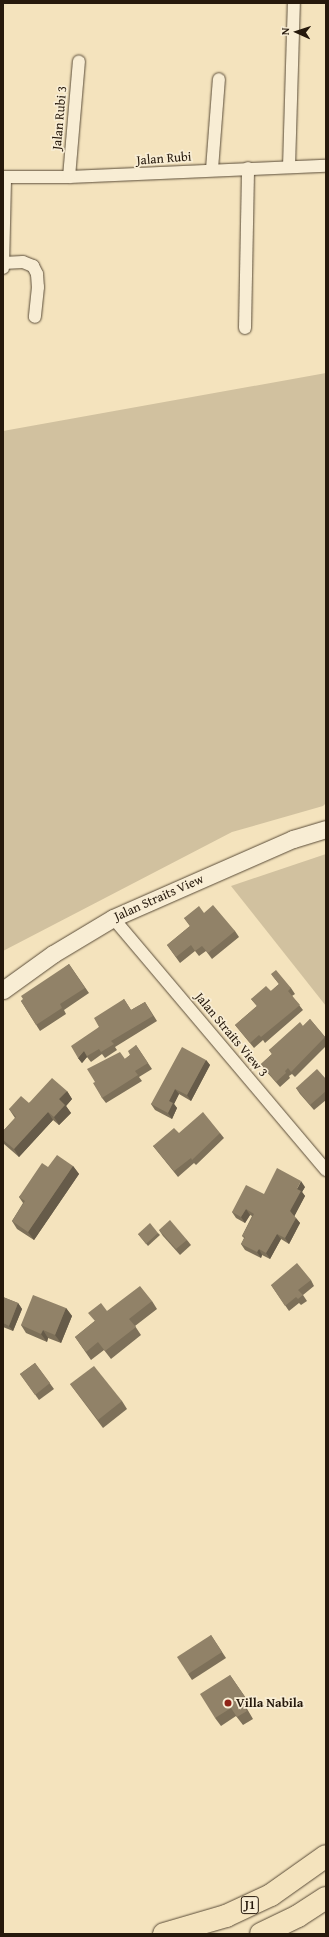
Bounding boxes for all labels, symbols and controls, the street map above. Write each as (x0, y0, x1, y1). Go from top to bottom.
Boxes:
north arrow (277, 12, 317, 52)
text: N (277, 27, 293, 35)
street label: Jalan Rubi 3 (49, 85, 71, 151)
street label: Jalan Rubi (136, 149, 192, 169)
street label: Jalan Straits View (112, 871, 206, 925)
street label: Jalan Straits View 3 (191, 990, 271, 1080)
place label: Villa Nabila (236, 1695, 304, 1711)
marker: Villa Nabila (223, 1698, 233, 1708)
road number: J1 (240, 1895, 260, 1915)

